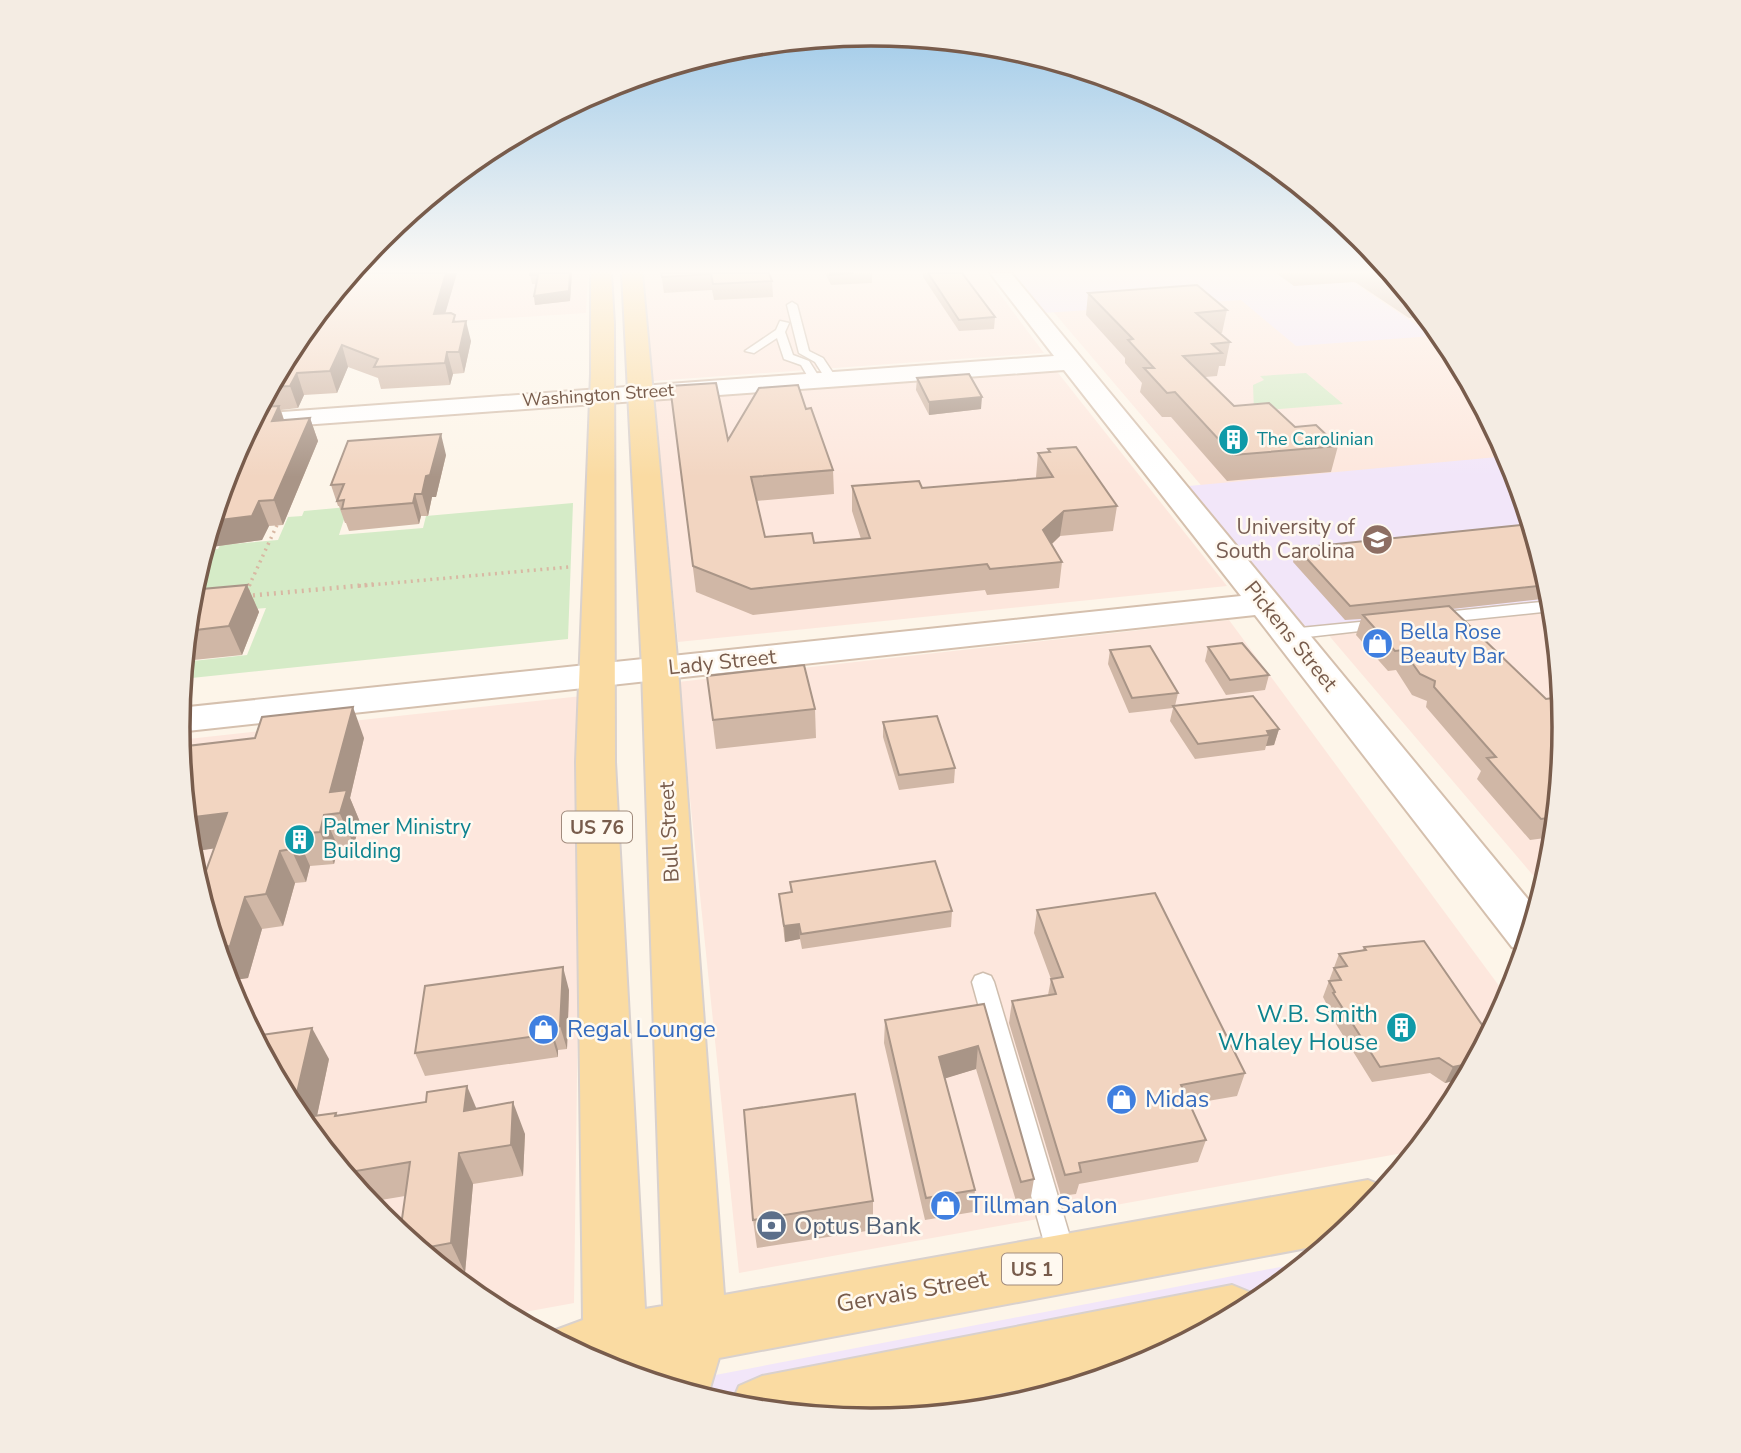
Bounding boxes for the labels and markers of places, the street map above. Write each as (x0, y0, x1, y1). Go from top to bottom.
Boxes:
building icon: The Carolinian (1217, 422, 1251, 456)
place label: The Carolinian (1257, 427, 1374, 451)
place label: University of South Carolina (1216, 513, 1356, 565)
school or university icon: University of South Carolina (1361, 522, 1395, 556)
place label: Bella Rose Beauty Bar (1400, 618, 1505, 670)
shop icon: Bella Rose Beauty Bar (1360, 627, 1394, 661)
place label: Palmer Ministry Building (323, 813, 471, 865)
building icon: Palmer Ministry Building (283, 822, 317, 856)
place label: W.B. Smith Whaley House (1218, 998, 1378, 1058)
building icon: W.B. Smith Whaley House (1384, 1011, 1418, 1045)
shop icon: Regal Lounge (527, 1012, 561, 1046)
place label: Regal Lounge (567, 1013, 716, 1045)
shop icon: Midas (1105, 1082, 1139, 1116)
place label: Midas (1145, 1083, 1209, 1115)
shop icon: Tillman Salon (929, 1188, 963, 1222)
place label: Tillman Salon (969, 1189, 1118, 1221)
bank icon: Optus Bank (754, 1209, 788, 1243)
place label: Optus Bank (794, 1210, 921, 1242)

